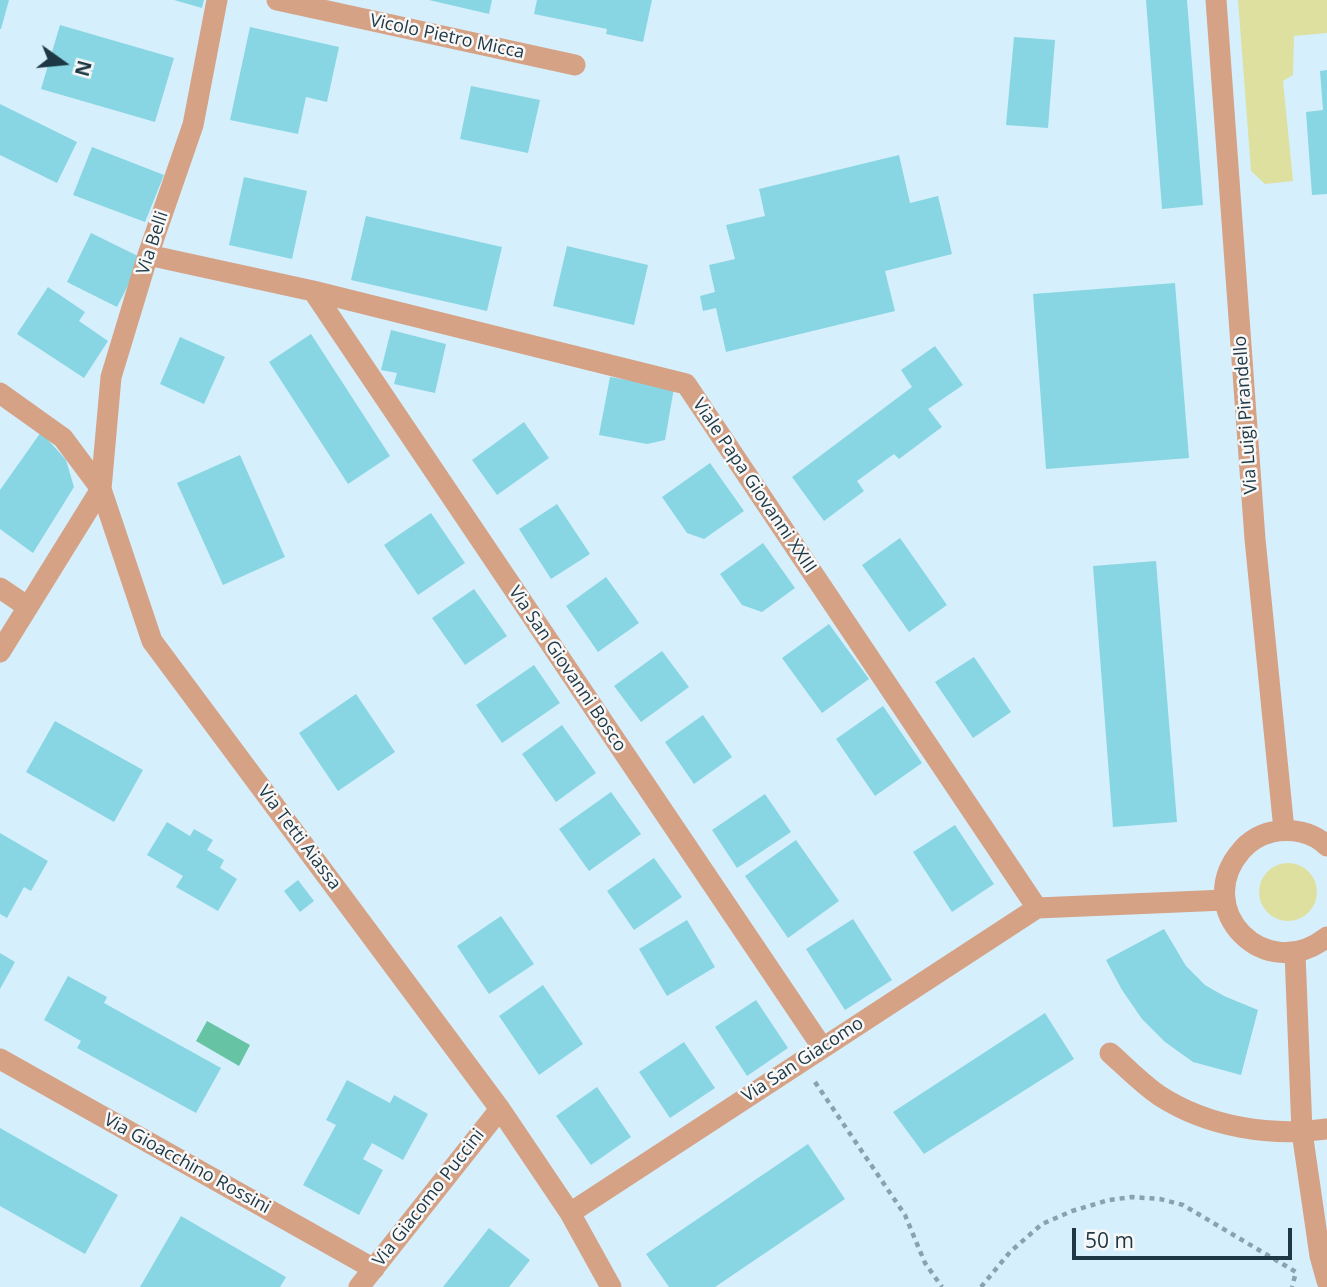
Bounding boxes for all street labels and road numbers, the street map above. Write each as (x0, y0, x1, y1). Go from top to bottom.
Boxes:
street label: Vicolo Pietro Micca (368, 10, 526, 64)
street label: Via Belli (133, 209, 173, 277)
street label: Via Luigi Pirandello (1230, 335, 1262, 495)
street label: Viale Papa Giovanni XXIII (688, 395, 820, 577)
street label: Via San Giovanni Bosco (504, 582, 630, 756)
street label: Via Tetti Aiassa (253, 782, 345, 894)
street label: Via San Giacomo (738, 1013, 868, 1107)
street label: Via Gioacchino Rossini (100, 1109, 274, 1219)
street label: Via Giacomo Puccini (369, 1125, 489, 1271)

